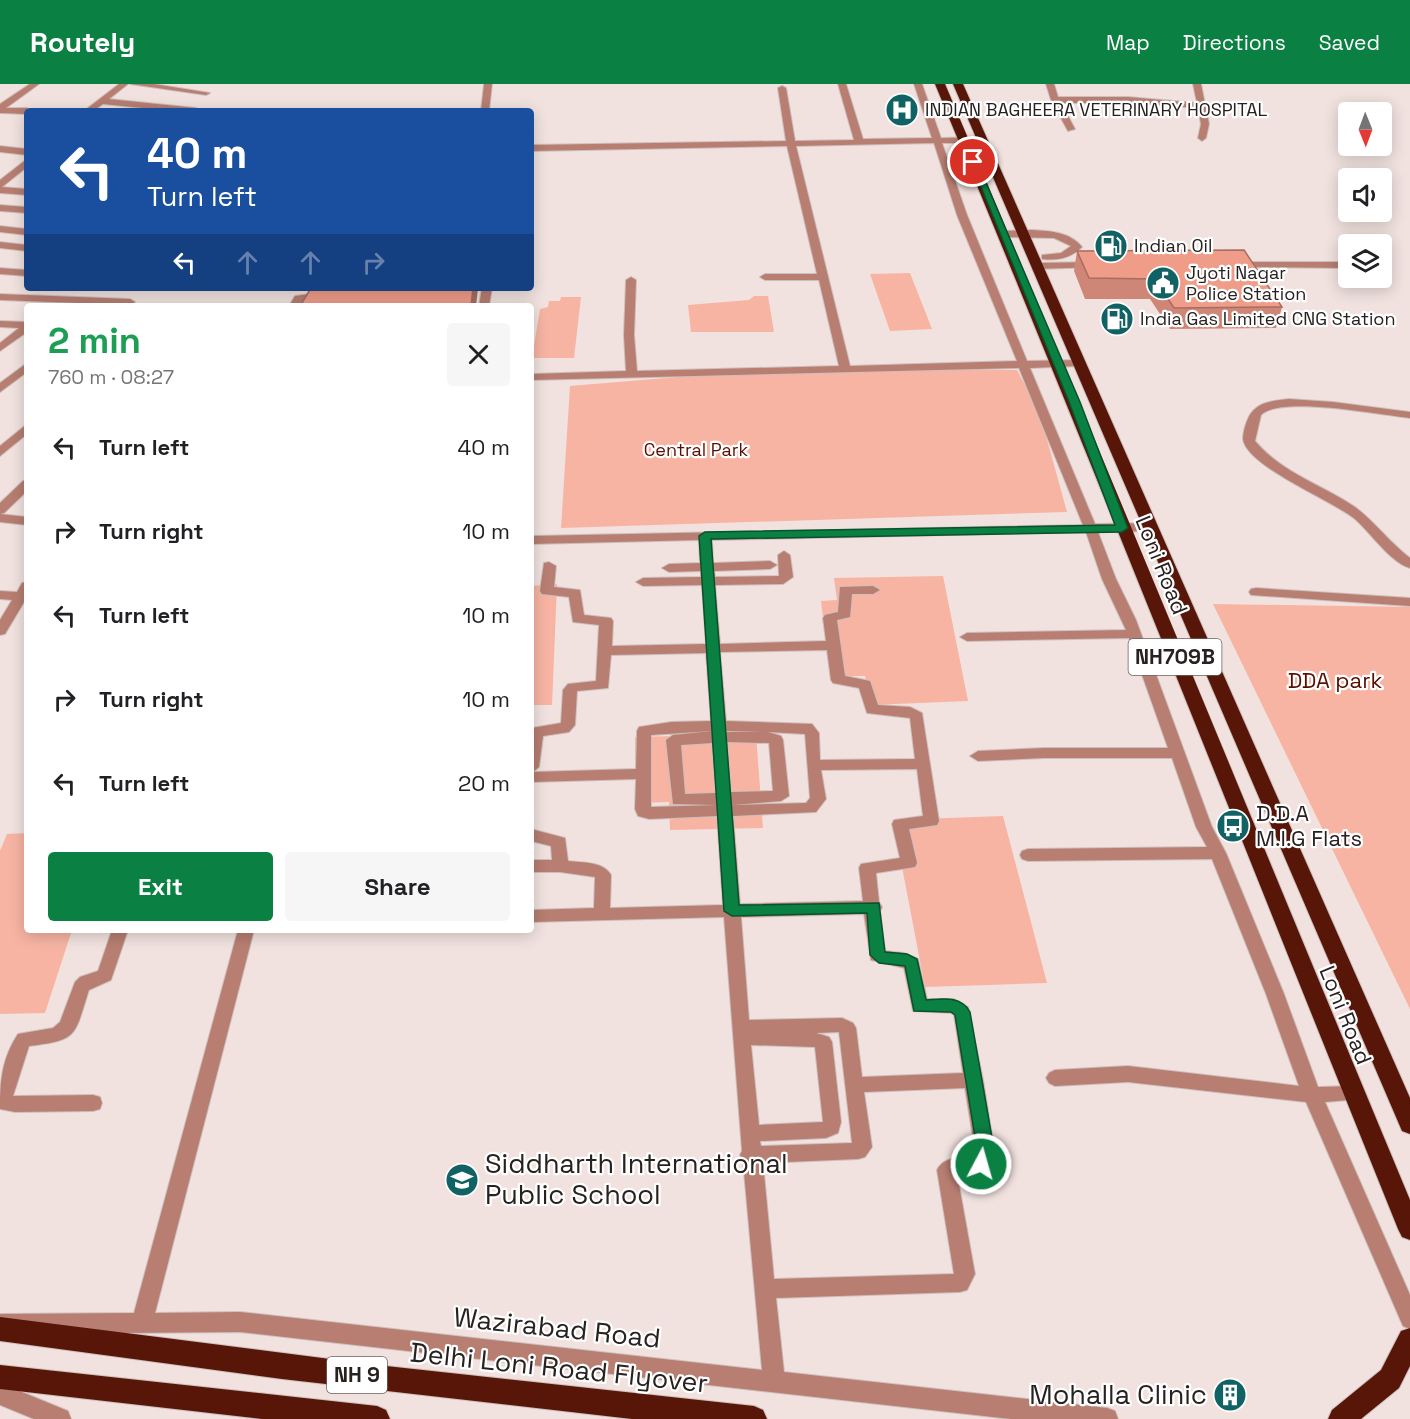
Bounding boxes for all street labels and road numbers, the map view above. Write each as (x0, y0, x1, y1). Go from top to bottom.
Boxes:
street label: Loni Road (1130, 512, 1194, 618)
road number: NH709B (1128, 639, 1222, 675)
street label: Loni Road (1314, 962, 1378, 1068)
street label: Wazirabad Road (452, 1299, 662, 1356)
street label: Delhi Loni Road Flyover (408, 1334, 710, 1401)
road number: NH 9 (327, 1357, 387, 1393)

